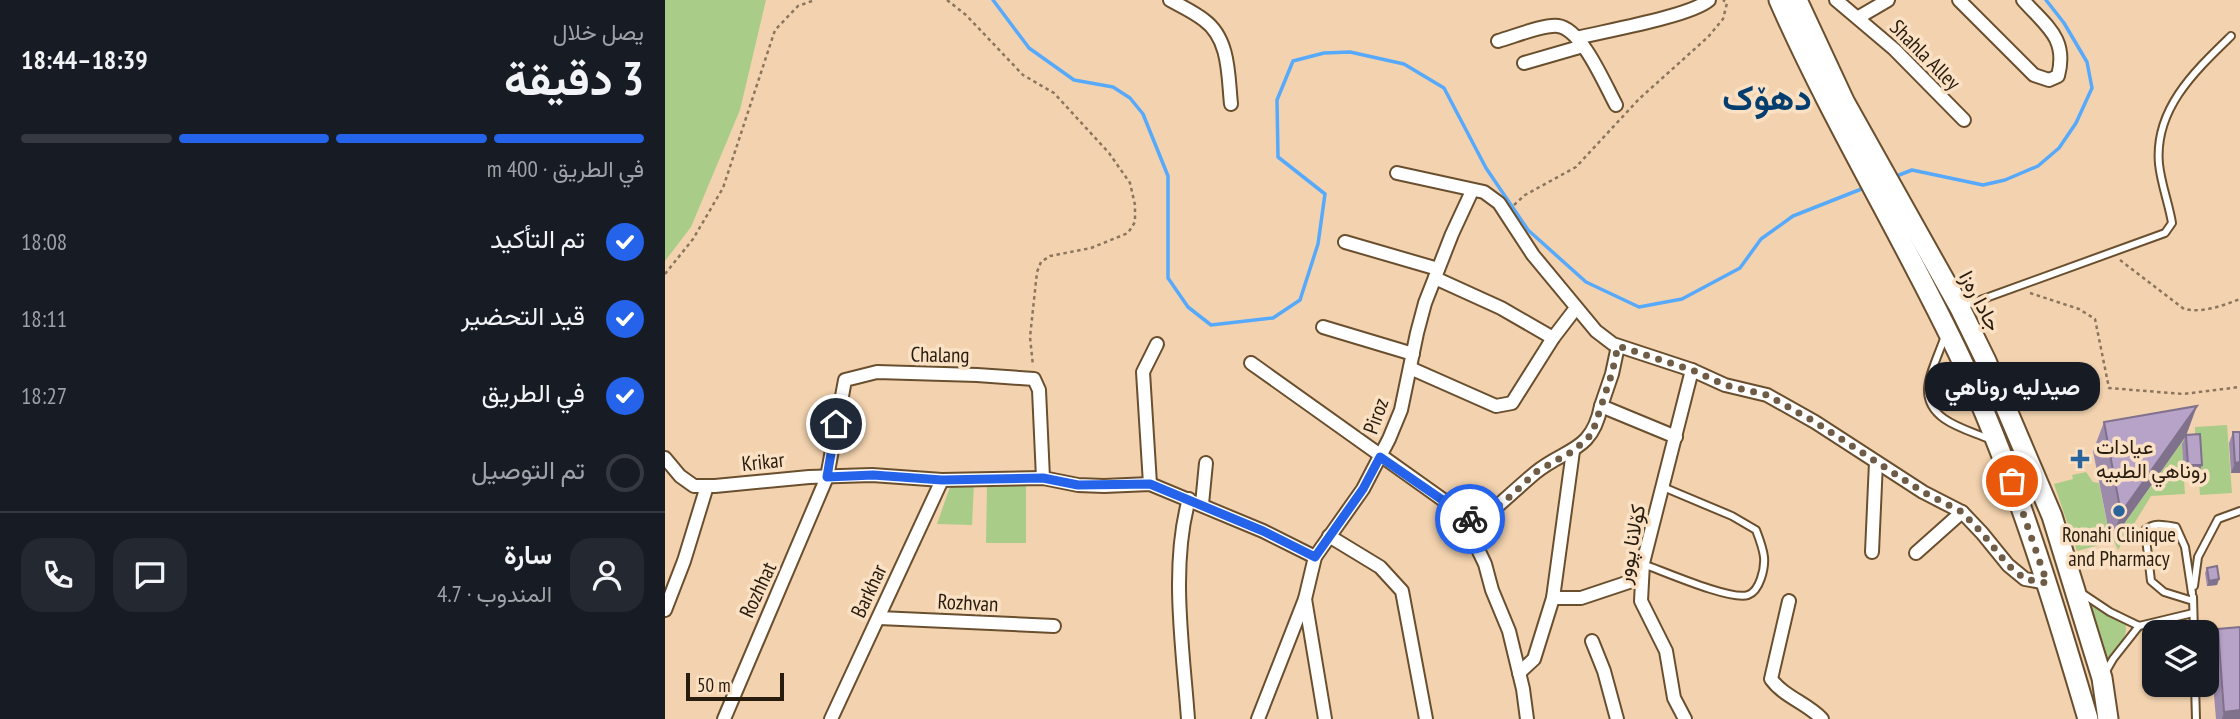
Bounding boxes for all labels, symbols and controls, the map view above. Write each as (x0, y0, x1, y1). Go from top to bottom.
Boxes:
street label: Shahla Alley (1884, 14, 1966, 96)
text: يصل خلال (553, 17, 644, 46)
text: 18:39–18:44 (21, 43, 148, 76)
text: 3 دقيقة (504, 48, 644, 108)
district label: دھۆک (1722, 74, 1812, 120)
text: في الطريق · 400 m (487, 154, 644, 183)
text: تم التأكيد (490, 222, 585, 255)
icon: check (606, 223, 644, 261)
text: 18:08 (21, 227, 67, 256)
street label: جادا ره‌زا (1953, 266, 2008, 336)
text: قيد التحضير (461, 299, 585, 332)
icon: check (606, 300, 644, 338)
text: 18:11 (21, 304, 67, 333)
street label: Chalang (910, 340, 970, 369)
callout: صيدليه روناهي (1925, 362, 2099, 411)
text: صيدليه روناهي (1945, 372, 2080, 401)
text: في الطريق (481, 376, 585, 409)
icon: check (606, 377, 644, 415)
text: 18:27 (21, 381, 67, 410)
pin (806, 394, 866, 454)
street label: Piroz (1357, 394, 1394, 437)
icon: home (817, 405, 855, 443)
place label: عيادات روناهي الطبيه (2096, 433, 2207, 488)
street label: Krikar (740, 446, 786, 477)
marker: عيادات روناهي الطبيه (2070, 449, 2090, 469)
pin (1982, 451, 2042, 511)
text: تم التوصيل (471, 453, 585, 486)
icon: bag (1993, 462, 2031, 500)
courier (1435, 484, 1505, 554)
icon: bike (1451, 500, 1489, 538)
street label: کۆلانا پوور (1609, 502, 1652, 587)
marker: Ronahi Clinique and Pharmacy (2111, 503, 2127, 519)
place label: Ronahi Clinique and Pharmacy (2062, 521, 2176, 572)
button: phone (21, 538, 95, 612)
button: chat (113, 538, 187, 612)
text: سارة (504, 538, 552, 571)
button: person (570, 538, 644, 612)
street label: Rozhhat (733, 557, 782, 622)
street label: Barkhar (845, 560, 893, 622)
text: المندوب · 4.7 (437, 579, 552, 608)
street label: Rozhvan (937, 587, 999, 618)
map controls (2142, 620, 2219, 697)
button: layers (2142, 620, 2219, 697)
scale bar (686, 670, 784, 702)
text: 50 m (697, 673, 731, 697)

